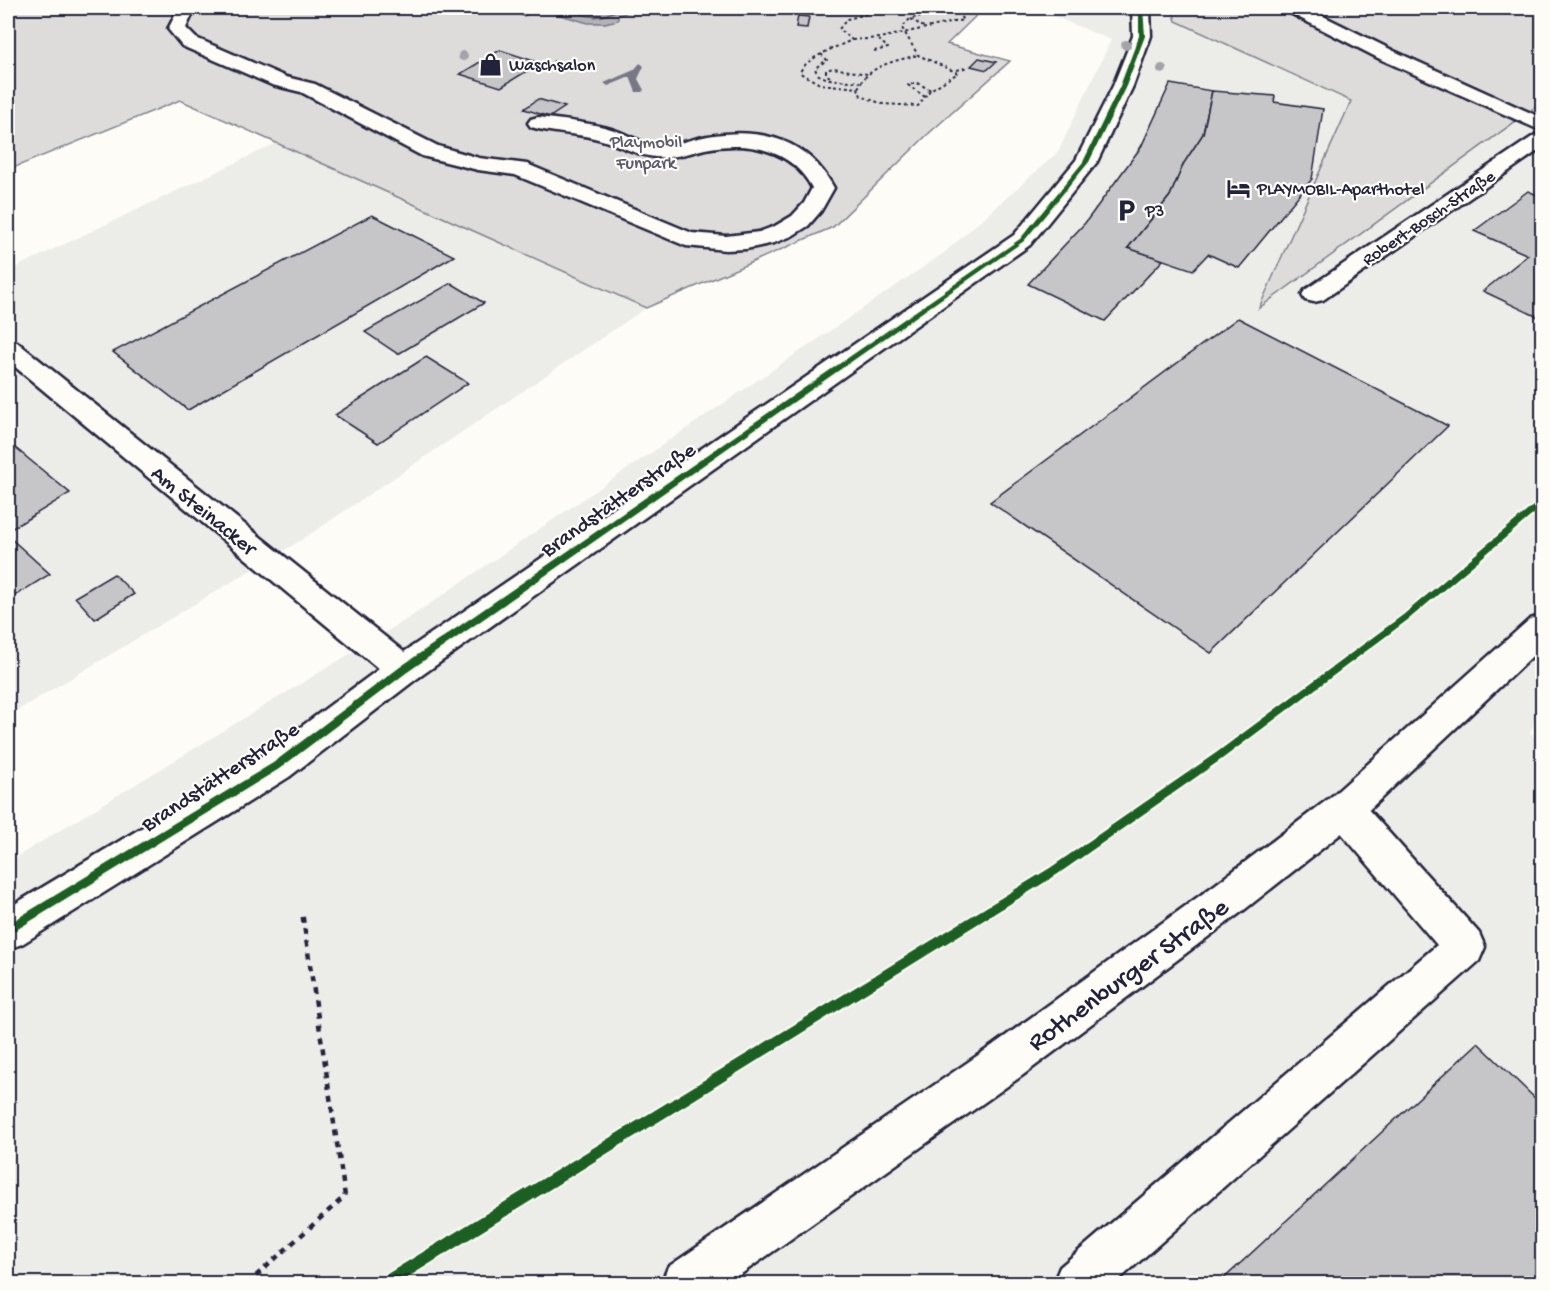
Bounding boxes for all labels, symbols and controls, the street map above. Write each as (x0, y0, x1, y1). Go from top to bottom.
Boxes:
shop icon: Waschsalon (478, 51, 504, 77)
place label: Waschsalon (509, 56, 596, 77)
park label: Playmobil Funpark (609, 133, 682, 175)
street label: Robert-Bosch-Straße (1359, 166, 1500, 271)
hotel icon: PLAYMOBIL-Aparthotel (1226, 175, 1252, 201)
place label: PLAYMOBIL-Aparthotel (1256, 180, 1424, 201)
parking icon: P3 (1114, 197, 1140, 223)
place label: P3 (1144, 202, 1164, 223)
street label: Brandstätterstraße (536, 438, 702, 565)
street label: Am Steinacker (144, 462, 262, 564)
street label: Brandstätterstraße (137, 717, 305, 840)
street label: Rothenburger Straße (1023, 892, 1237, 1060)

